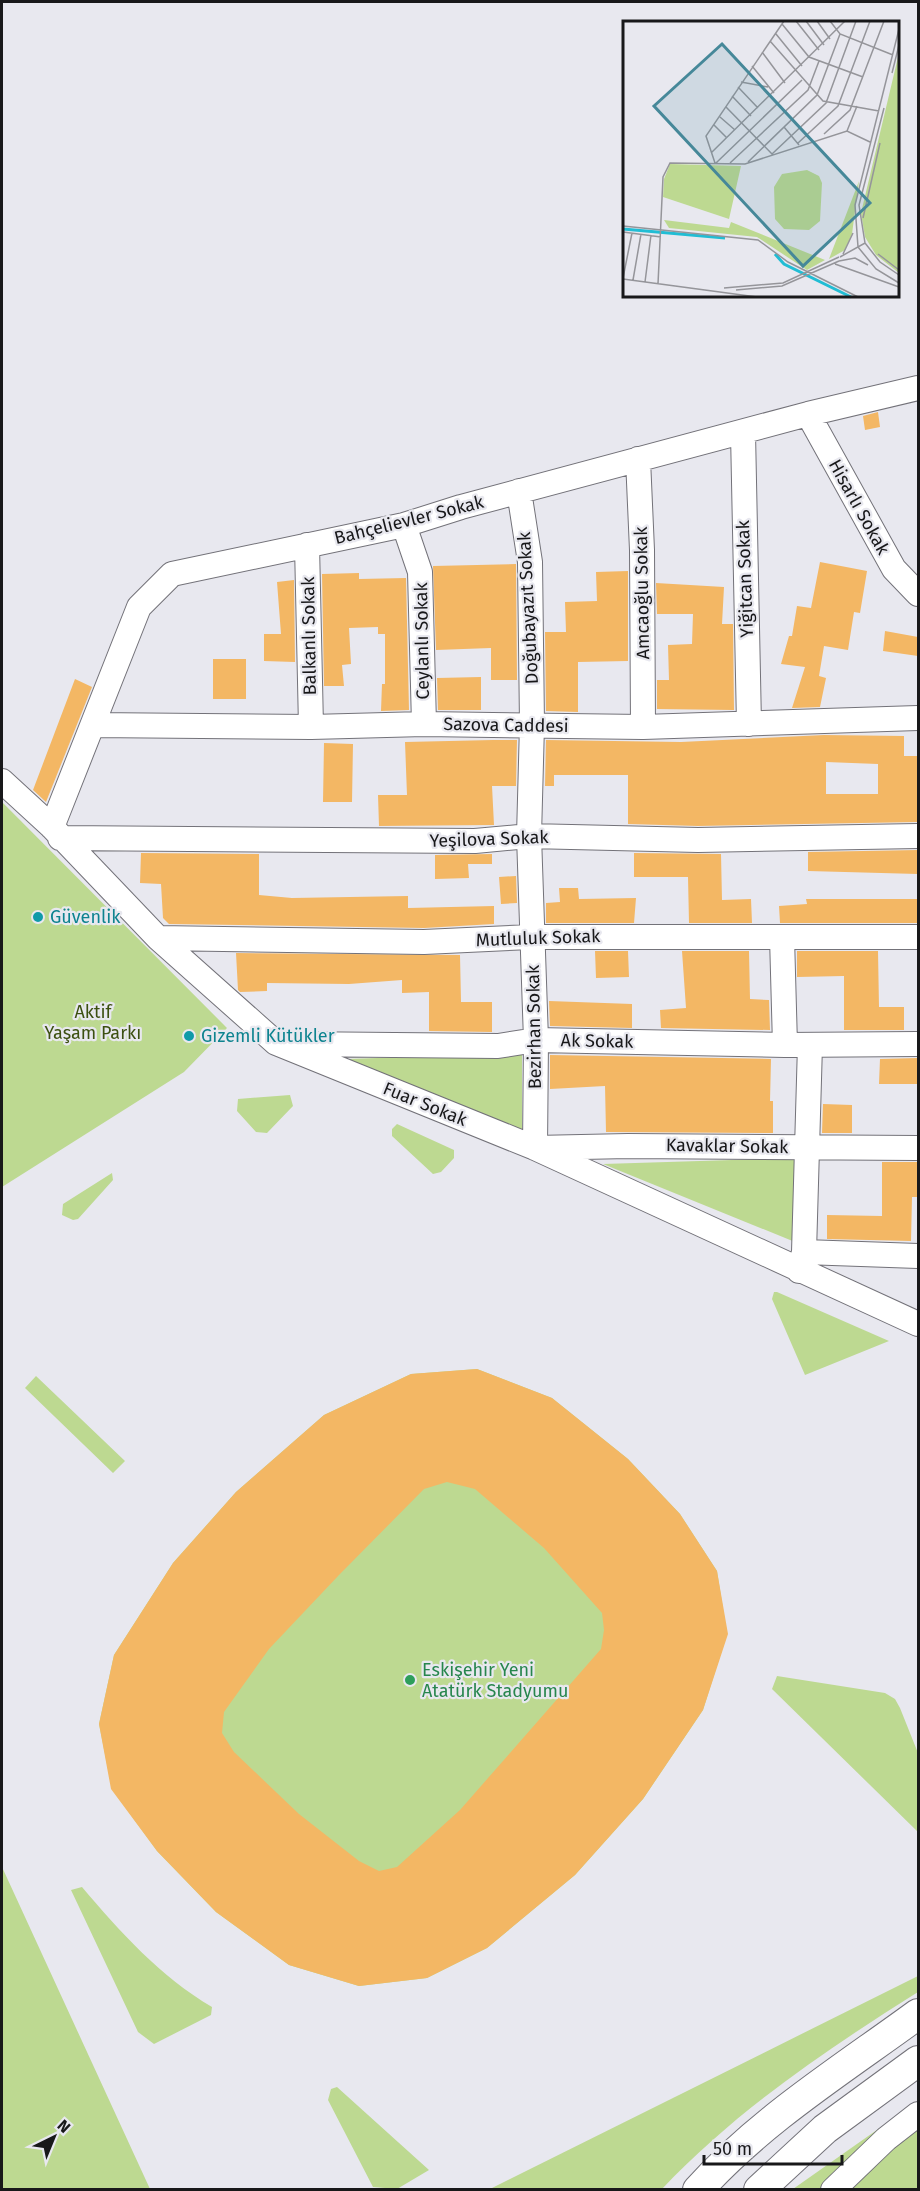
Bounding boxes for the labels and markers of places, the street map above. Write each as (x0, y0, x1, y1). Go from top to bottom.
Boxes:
place label: Güvenlik (50, 906, 121, 928)
marker: Güvenlik (31, 910, 45, 924)
place label: Gizemli Kütükler (201, 1025, 335, 1047)
marker: Gizemli Kütükler (182, 1029, 196, 1043)
place label: Eskişehir Yeni Atatürk Stadyumu (422, 1659, 568, 1702)
marker: Eskişehir Yeni Atatürk Stadyumu (403, 1673, 417, 1687)

